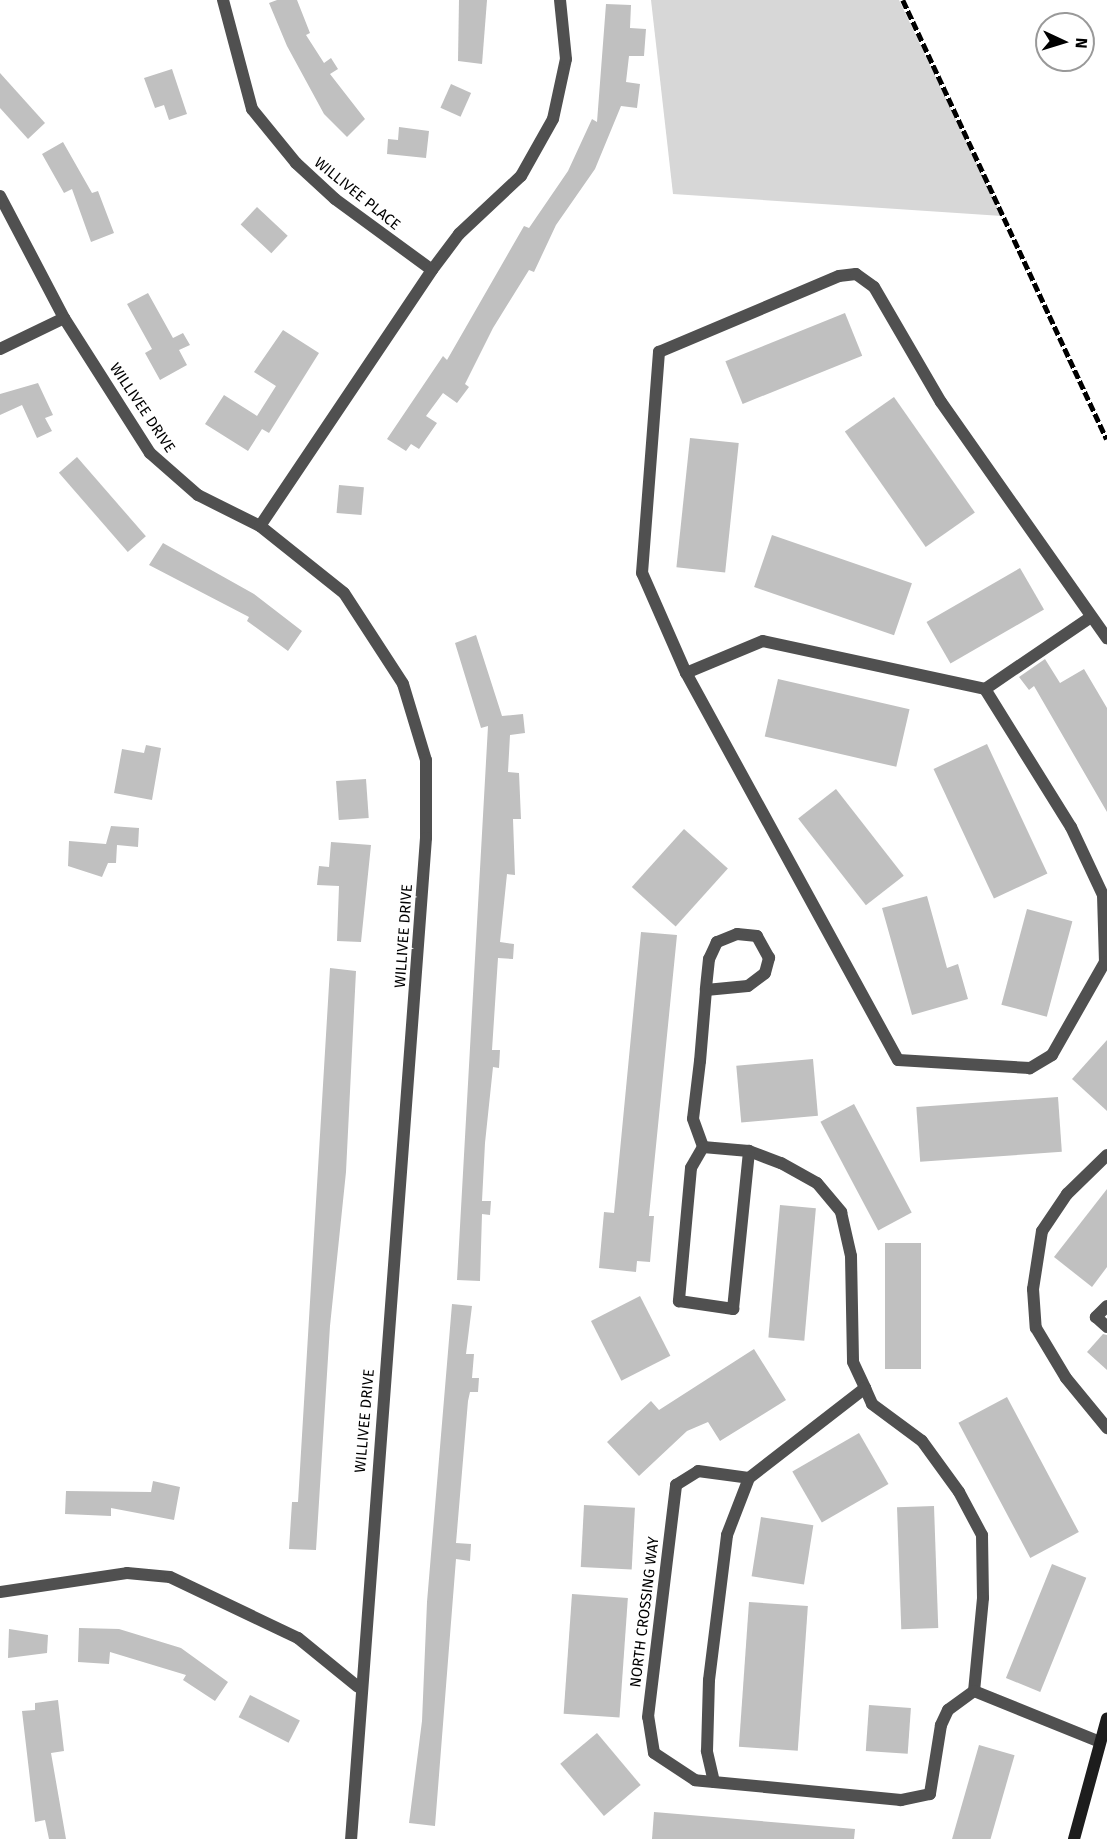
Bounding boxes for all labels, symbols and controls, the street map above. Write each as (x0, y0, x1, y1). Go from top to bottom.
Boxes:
north arrow (1035, 12, 1095, 72)
text: N (1072, 37, 1091, 49)
street label: WILLIVEE PLACE (310, 154, 404, 234)
street label: WILLIVEE DRIVE (105, 360, 179, 456)
street label: WILLIVEE DRIVE (391, 883, 417, 989)
street label: WILLIVEE DRIVE (351, 1368, 379, 1474)
street label: NORTH CROSSING WAY (627, 1536, 663, 1688)

